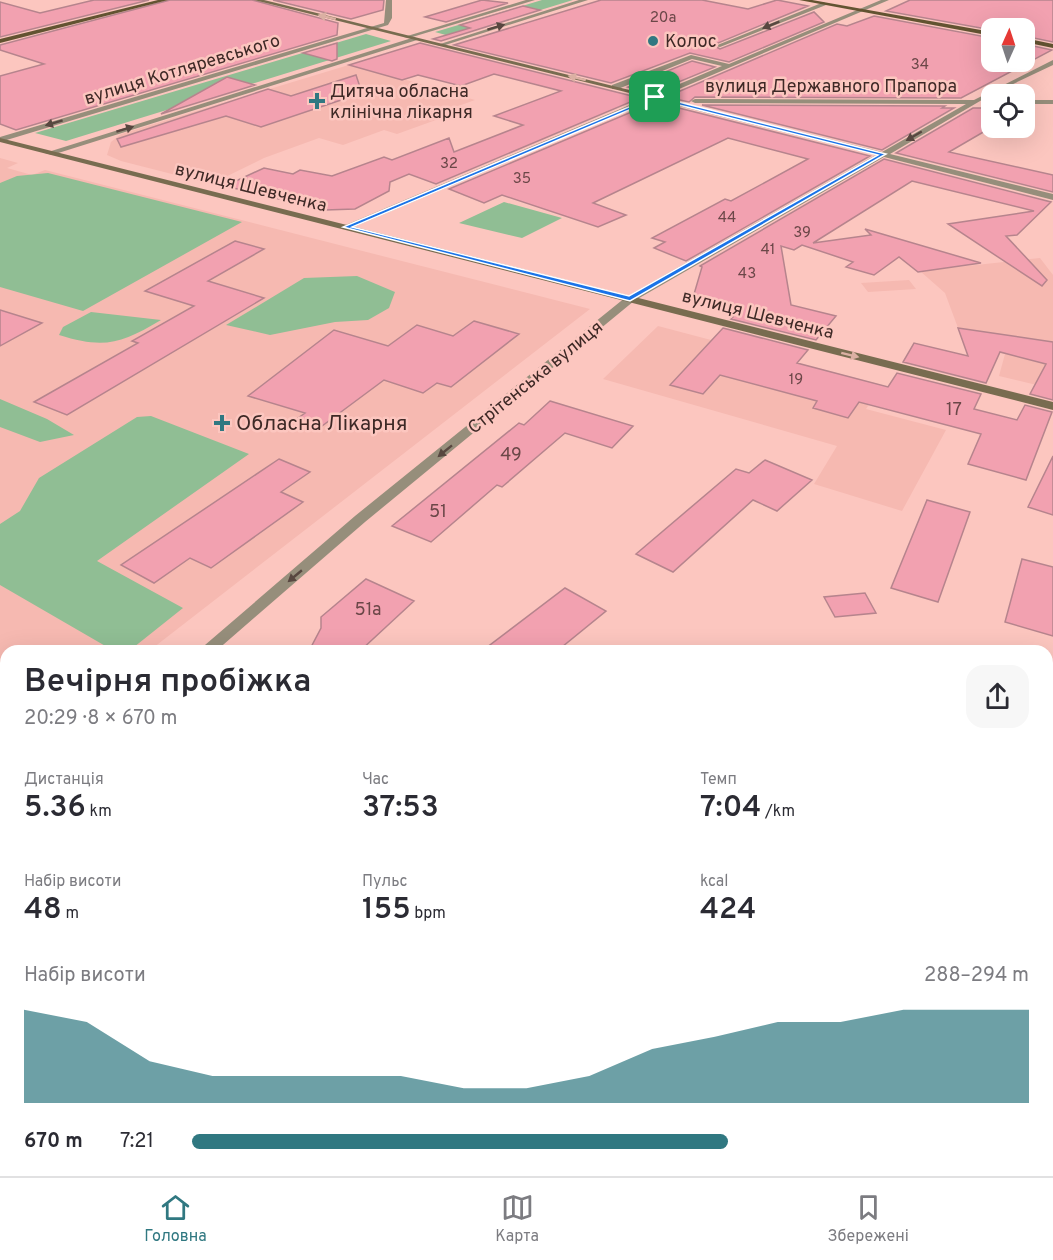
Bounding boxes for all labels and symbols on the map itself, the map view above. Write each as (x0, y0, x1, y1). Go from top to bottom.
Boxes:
house number: 20а (650, 9, 676, 28)
one-way arrow (318, 12, 336, 22)
north arrow (981, 18, 1035, 72)
one-way arrow (762, 20, 780, 30)
one-way arrow (487, 22, 505, 32)
street label: вулиця Котляревського (82, 30, 283, 111)
place label: Колос (665, 31, 717, 54)
marker: Колос (646, 34, 660, 48)
house number: 34 (911, 56, 929, 75)
pin (629, 71, 680, 122)
one-way arrow (568, 73, 587, 83)
street label: вулиця Державного Прапора (705, 76, 957, 99)
place label: Дитяча обласна клінічна лікарня (330, 81, 473, 125)
marker: Дитяча обласна клінічна лікарня (308, 92, 326, 110)
one-way arrow (45, 119, 63, 128)
one-way arrow (116, 124, 134, 133)
one-way arrow (906, 131, 922, 142)
house number: 32 (440, 155, 458, 174)
street label: вулиця Шевченка (172, 158, 329, 218)
house number: 35 (513, 170, 531, 189)
house number: 44 (718, 209, 736, 228)
house number: 39 (793, 224, 811, 243)
house number: 41 (761, 241, 775, 260)
house number: 43 (738, 265, 756, 284)
street label: вулиця Шевченка (679, 285, 836, 345)
street label: Стрітенська вулиця (464, 316, 608, 440)
one-way arrow (841, 350, 859, 360)
house number: 19 (789, 371, 803, 390)
house number: 17 (946, 399, 962, 422)
place label: Обласна Лікарня (236, 411, 407, 438)
marker: Обласна Лікарня (213, 414, 231, 432)
one-way arrow (437, 444, 452, 457)
house number: 49 (500, 444, 522, 467)
house number: 51 (429, 501, 447, 524)
one-way arrow (287, 569, 303, 582)
house number: 51а (355, 599, 381, 622)

